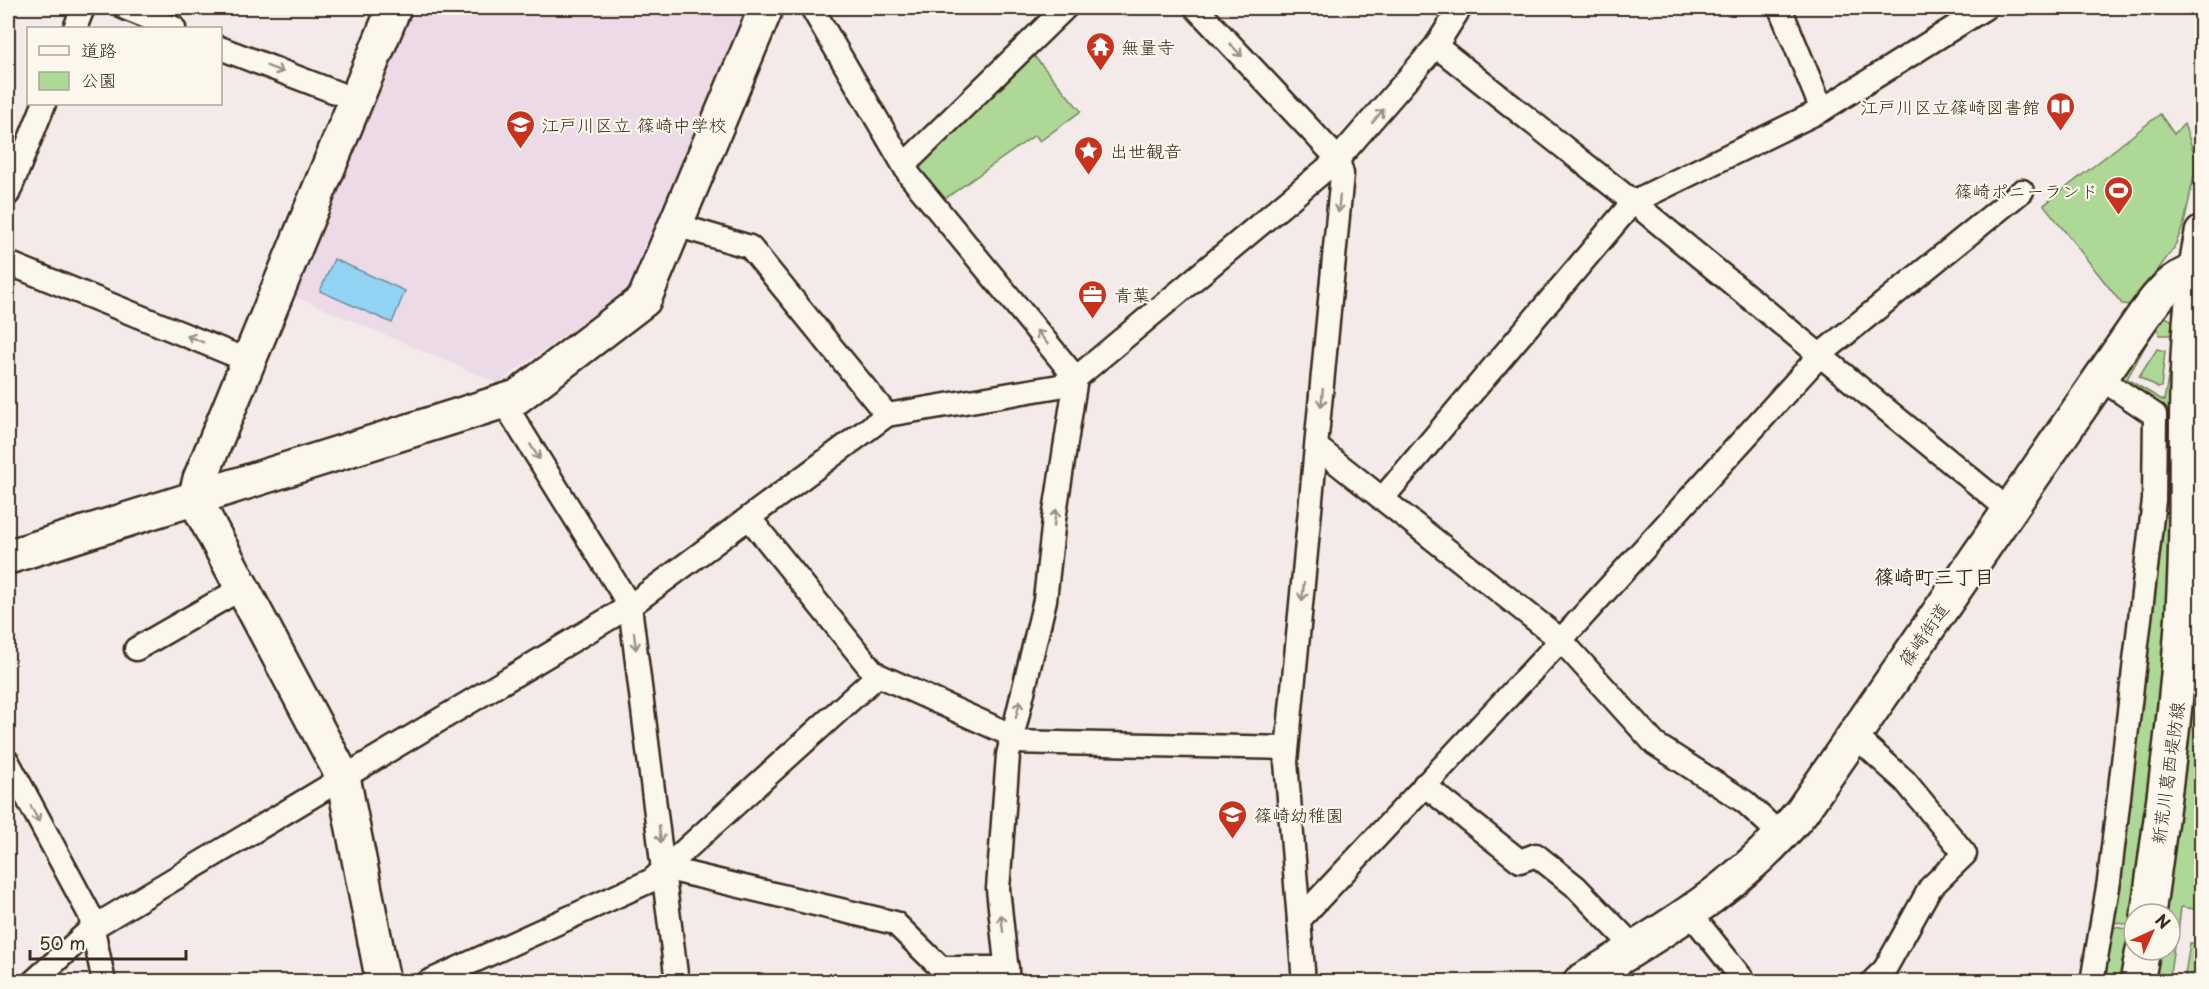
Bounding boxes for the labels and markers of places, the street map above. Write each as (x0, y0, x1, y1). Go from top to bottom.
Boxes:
temple icon: 無量寺 (1084, 30, 1116, 72)
place label: 無量寺 (1121, 33, 1175, 60)
library icon: 江戸川区立篠崎図書館 (2045, 90, 2077, 132)
place label: 江戸川区立篠崎図書館 (1860, 93, 2040, 120)
school or university icon: 江戸川区立 篠崎中学校 (504, 108, 536, 150)
place label: 江戸川区立 篠崎中学校 (541, 111, 727, 138)
place icon: 出世観音 (1073, 134, 1105, 176)
place label: 出世観音 (1110, 137, 1182, 164)
sports icon: 篠崎ポニーランド (2103, 174, 2135, 216)
place label: 篠崎ポニーランド (1954, 177, 2098, 204)
office icon: 青葉 (1077, 278, 1109, 320)
place label: 青葉 (1114, 281, 1150, 308)
school or university icon: 篠崎幼稚園 (1217, 798, 1249, 840)
place label: 篠崎幼稚園 (1254, 801, 1344, 828)

